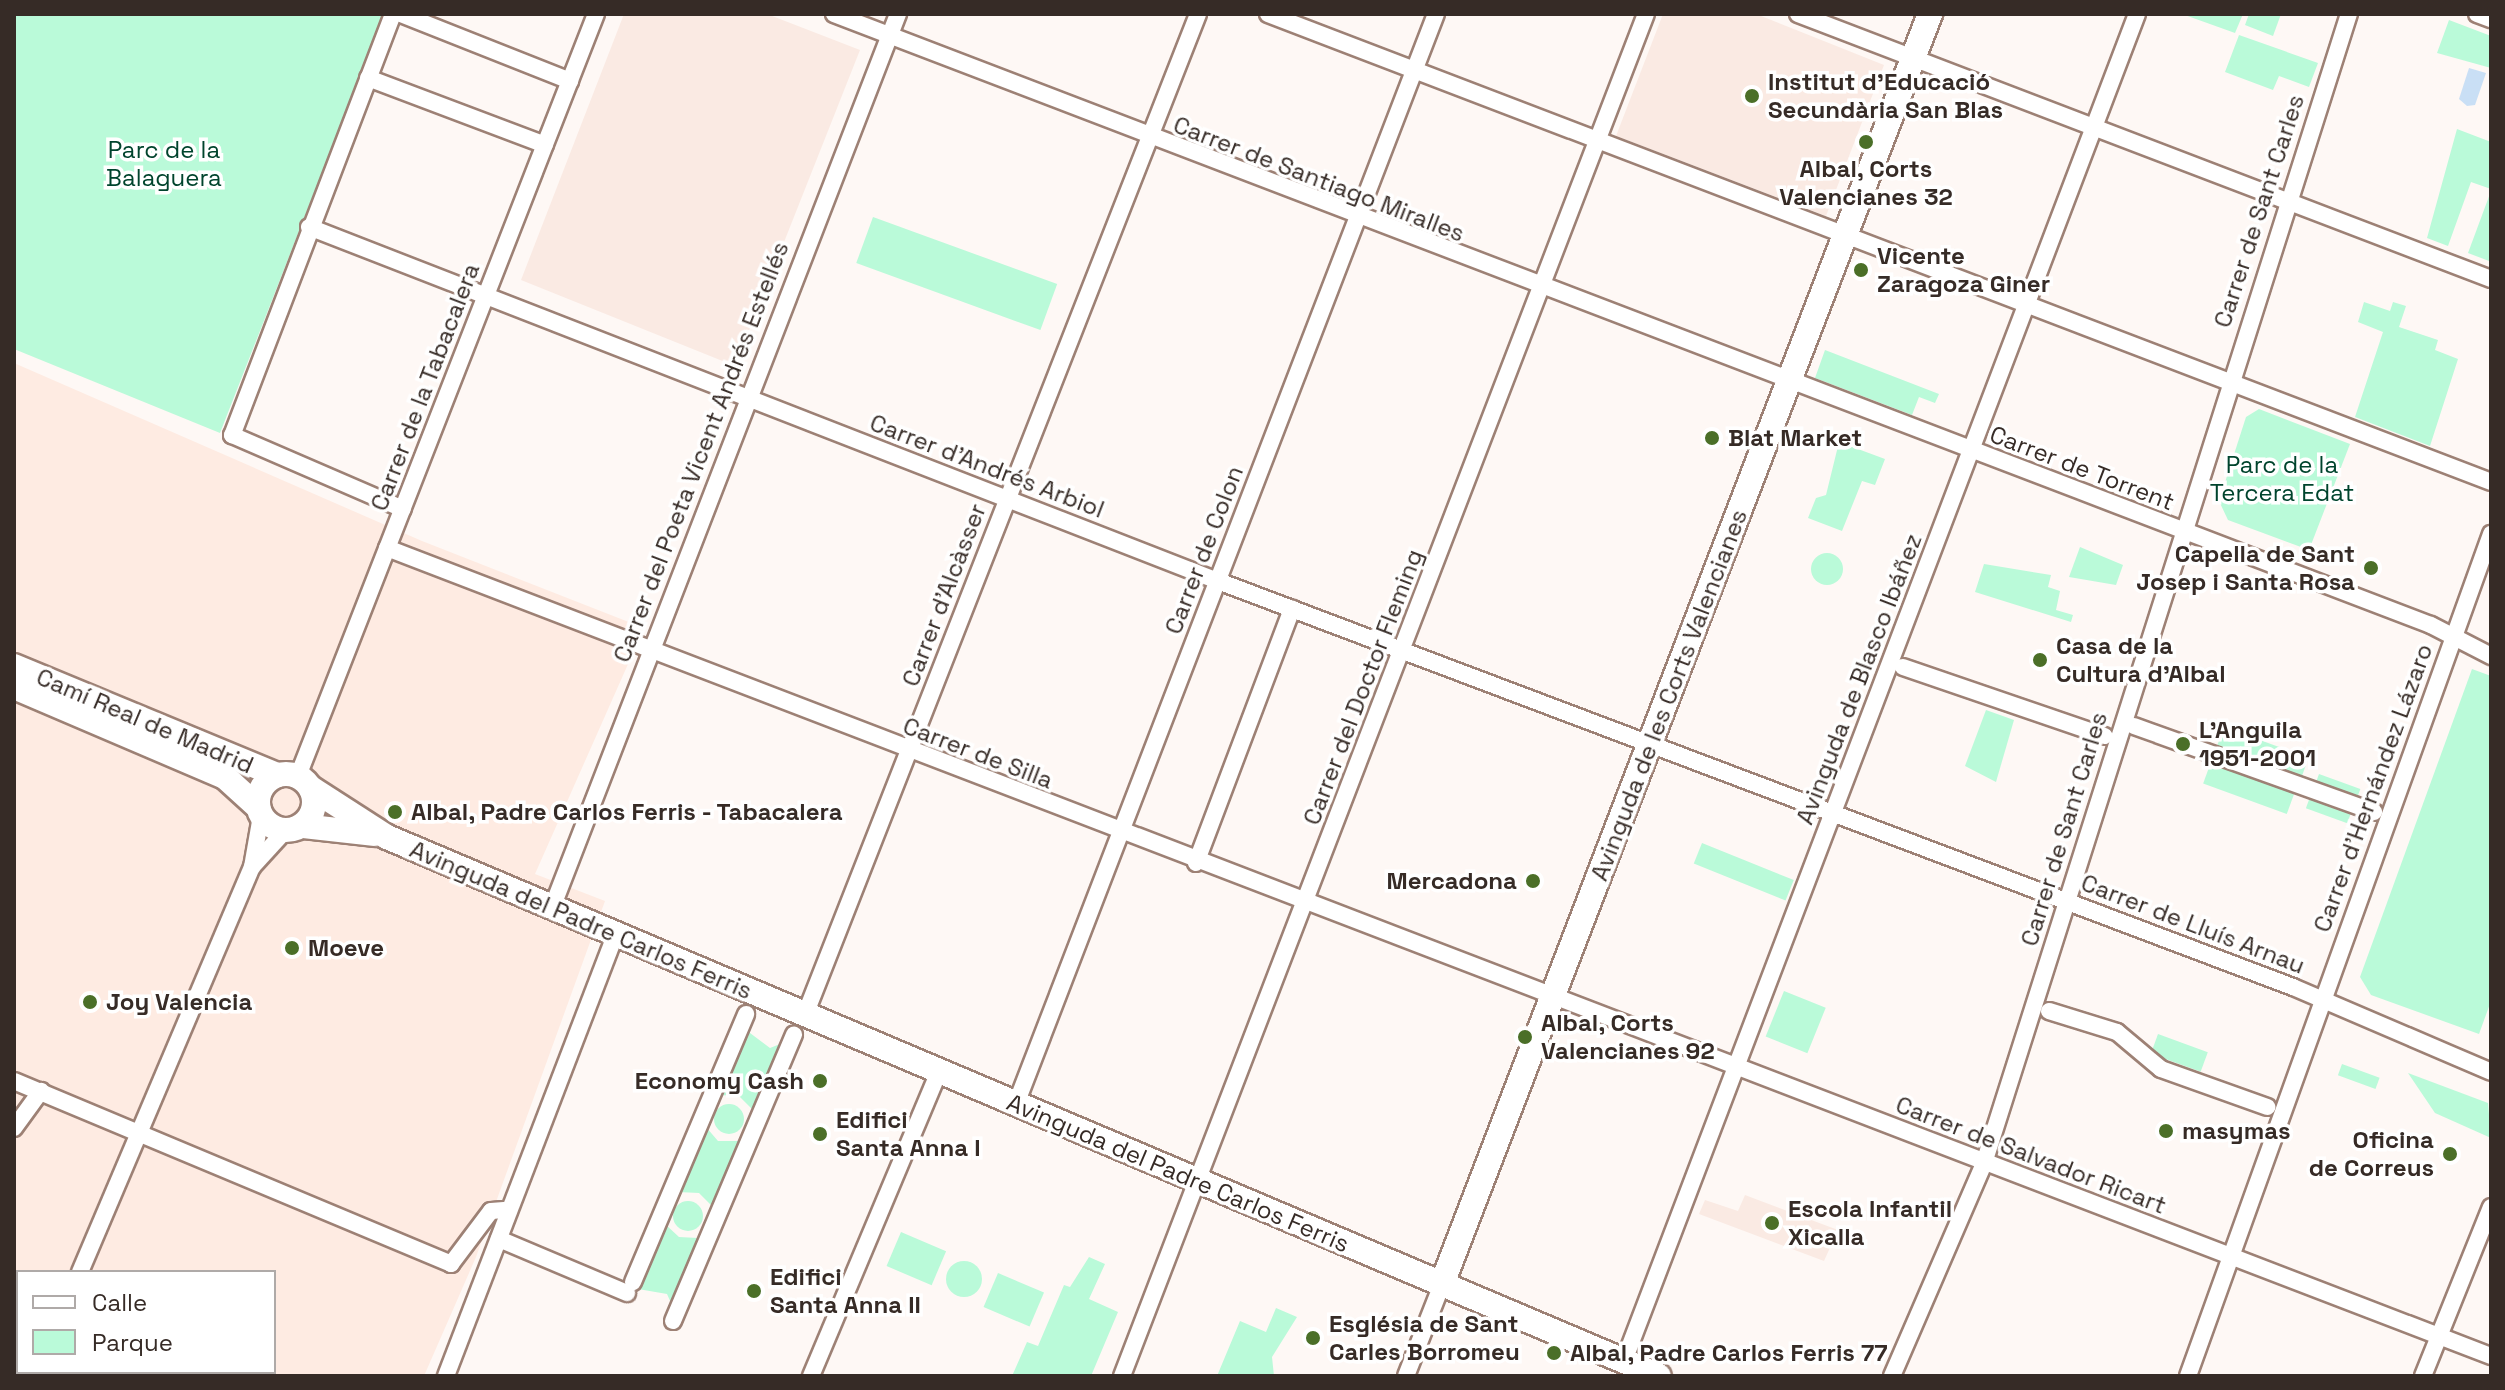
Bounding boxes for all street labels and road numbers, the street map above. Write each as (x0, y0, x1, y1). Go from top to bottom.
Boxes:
street label: Carrer de Sant Carles (2208, 91, 2310, 331)
street label: Carrer de Santiago Miralles (1169, 110, 1469, 248)
street label: Carrer del Poeta Vicent Andrés Estellés (607, 237, 795, 667)
street label: Carrer de la Tabacalera (364, 259, 486, 515)
street label: Carrer d'Andrés Arbiol (866, 408, 1108, 524)
street label: Carrer de Torrent (1985, 419, 2179, 517)
street label: Carrer de Colon (1159, 462, 1249, 638)
street label: Carrer d'Alcàsser (896, 500, 992, 690)
street label: Avinguda de les Corts Valencianes (1585, 505, 1753, 885)
street label: Avinguda de Blasco Ibáñez (1790, 530, 1928, 828)
street label: Carrer del Doctor Fleming (1297, 545, 1429, 829)
street label: Carrer d'Hernández Lázaro (2307, 640, 2439, 936)
street label: Camí Real de Madrid (32, 662, 258, 780)
street label: Carrer de Sant Carles (2015, 708, 2113, 950)
street label: Carrer de Silla (899, 711, 1057, 795)
street label: Avinguda del Padre Carlos Ferris (406, 835, 756, 1005)
street label: Carrer de Lluís Arnau (2077, 868, 2309, 980)
street label: Avinguda del Padre Carlos Ferris (1003, 1088, 1353, 1258)
street label: Carrer de Salvador Ricart (1892, 1090, 2170, 1220)

